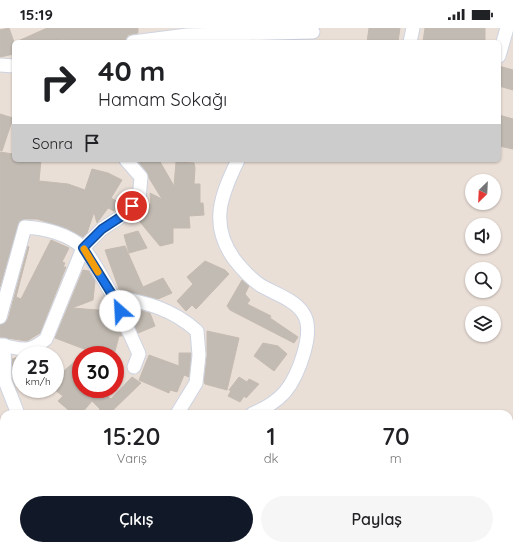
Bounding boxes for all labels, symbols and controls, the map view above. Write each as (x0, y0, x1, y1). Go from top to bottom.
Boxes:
text: 15:19 (20, 5, 53, 24)
text: 40 m (98, 53, 165, 88)
icon: right (32, 56, 84, 108)
text: Hamam Sokağı (98, 88, 227, 111)
icon: arrive (81, 132, 103, 154)
text: Sonra (32, 134, 73, 153)
north arrow (465, 174, 501, 210)
map controls (465, 174, 501, 342)
pin (115, 189, 149, 223)
icon: arrive (121, 195, 143, 217)
button: sound (465, 218, 501, 254)
button: search (465, 262, 501, 298)
position arrow (99, 290, 141, 332)
button: layers (465, 306, 501, 342)
speed limit sign: 30 (72, 346, 124, 398)
text: 25 (27, 354, 49, 379)
text: km/h (25, 375, 51, 388)
text: 15:20 (103, 421, 160, 451)
text: 1 (267, 421, 276, 451)
text: 70 (382, 421, 410, 451)
text: Varış (117, 450, 147, 466)
text: dk (264, 450, 279, 466)
text: m (390, 450, 402, 466)
button: Çıkış (20, 496, 253, 542)
button: Paylaş (261, 496, 493, 542)

